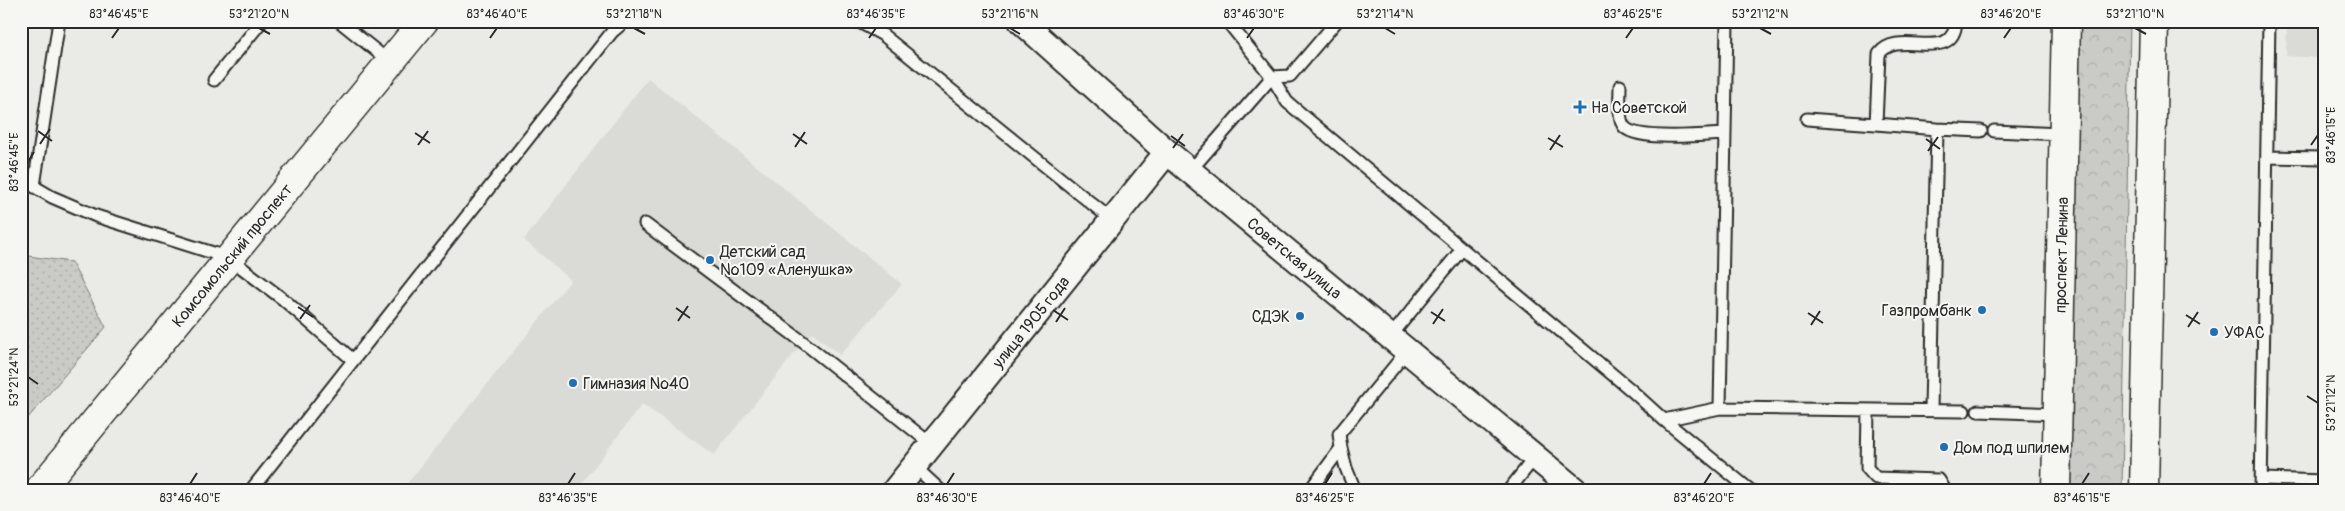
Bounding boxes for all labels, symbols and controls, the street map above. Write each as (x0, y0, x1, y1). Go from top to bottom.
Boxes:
text: 83°46'45"E (90, 7, 148, 22)
text: 53°21'20"N (229, 7, 289, 22)
text: 83°46'40"E (467, 7, 527, 22)
text: 53°21'18"N (606, 7, 662, 22)
text: 83°46'35"E (847, 7, 905, 22)
text: 53°21'16"N (982, 7, 1038, 22)
text: 83°46'30"E (1224, 7, 1284, 22)
text: 53°21'14"N (1357, 7, 1413, 22)
text: 83°46'25"E (1604, 7, 1662, 22)
text: 53°21'12"N (1732, 7, 1788, 22)
text: 83°46'20"E (1981, 7, 2041, 22)
text: 53°21'10"N (2106, 7, 2164, 22)
place label: На Советской (1591, 98, 1687, 118)
marker: На Советской (1573, 100, 1587, 114)
text: 83°46'15"E (2324, 107, 2339, 163)
text: 83°46'45"E (7, 133, 22, 191)
street label: Комсомольский проспект (168, 180, 297, 331)
street label: проспект Ленина (2051, 197, 2073, 313)
street label: Советская улица (1243, 214, 1346, 304)
place label: Детский сад №109 «Аленушка» (719, 242, 853, 280)
marker: Детский сад №109 «Аленушка» (704, 254, 716, 266)
street label: улица 1905 года (988, 272, 1074, 373)
place label: Газпромбанк (1881, 301, 1972, 321)
marker: Газпромбанк (1976, 304, 1988, 316)
place label: СДЭК (1252, 307, 1290, 327)
marker: СДЭК (1294, 310, 1306, 322)
place label: УФАС (2224, 323, 2265, 343)
marker: УФАС (2208, 326, 2220, 338)
text: 53°21'24"N (7, 348, 22, 406)
place label: Гимназия №40 (583, 374, 689, 394)
text: 53°21'12"N (2324, 375, 2339, 431)
marker: Гимназия №40 (567, 377, 579, 389)
place label: Дом под шпилем (1953, 438, 2069, 458)
marker: Дом под шпилем (1938, 441, 1950, 453)
text: 83°46'40"E (160, 491, 220, 506)
text: 83°46'35"E (539, 491, 597, 506)
text: 83°46'30"E (917, 491, 977, 506)
text: 83°46'25"E (1296, 491, 1354, 506)
text: 83°46'20"E (1674, 491, 1734, 506)
text: 83°46'15"E (2054, 491, 2110, 506)

